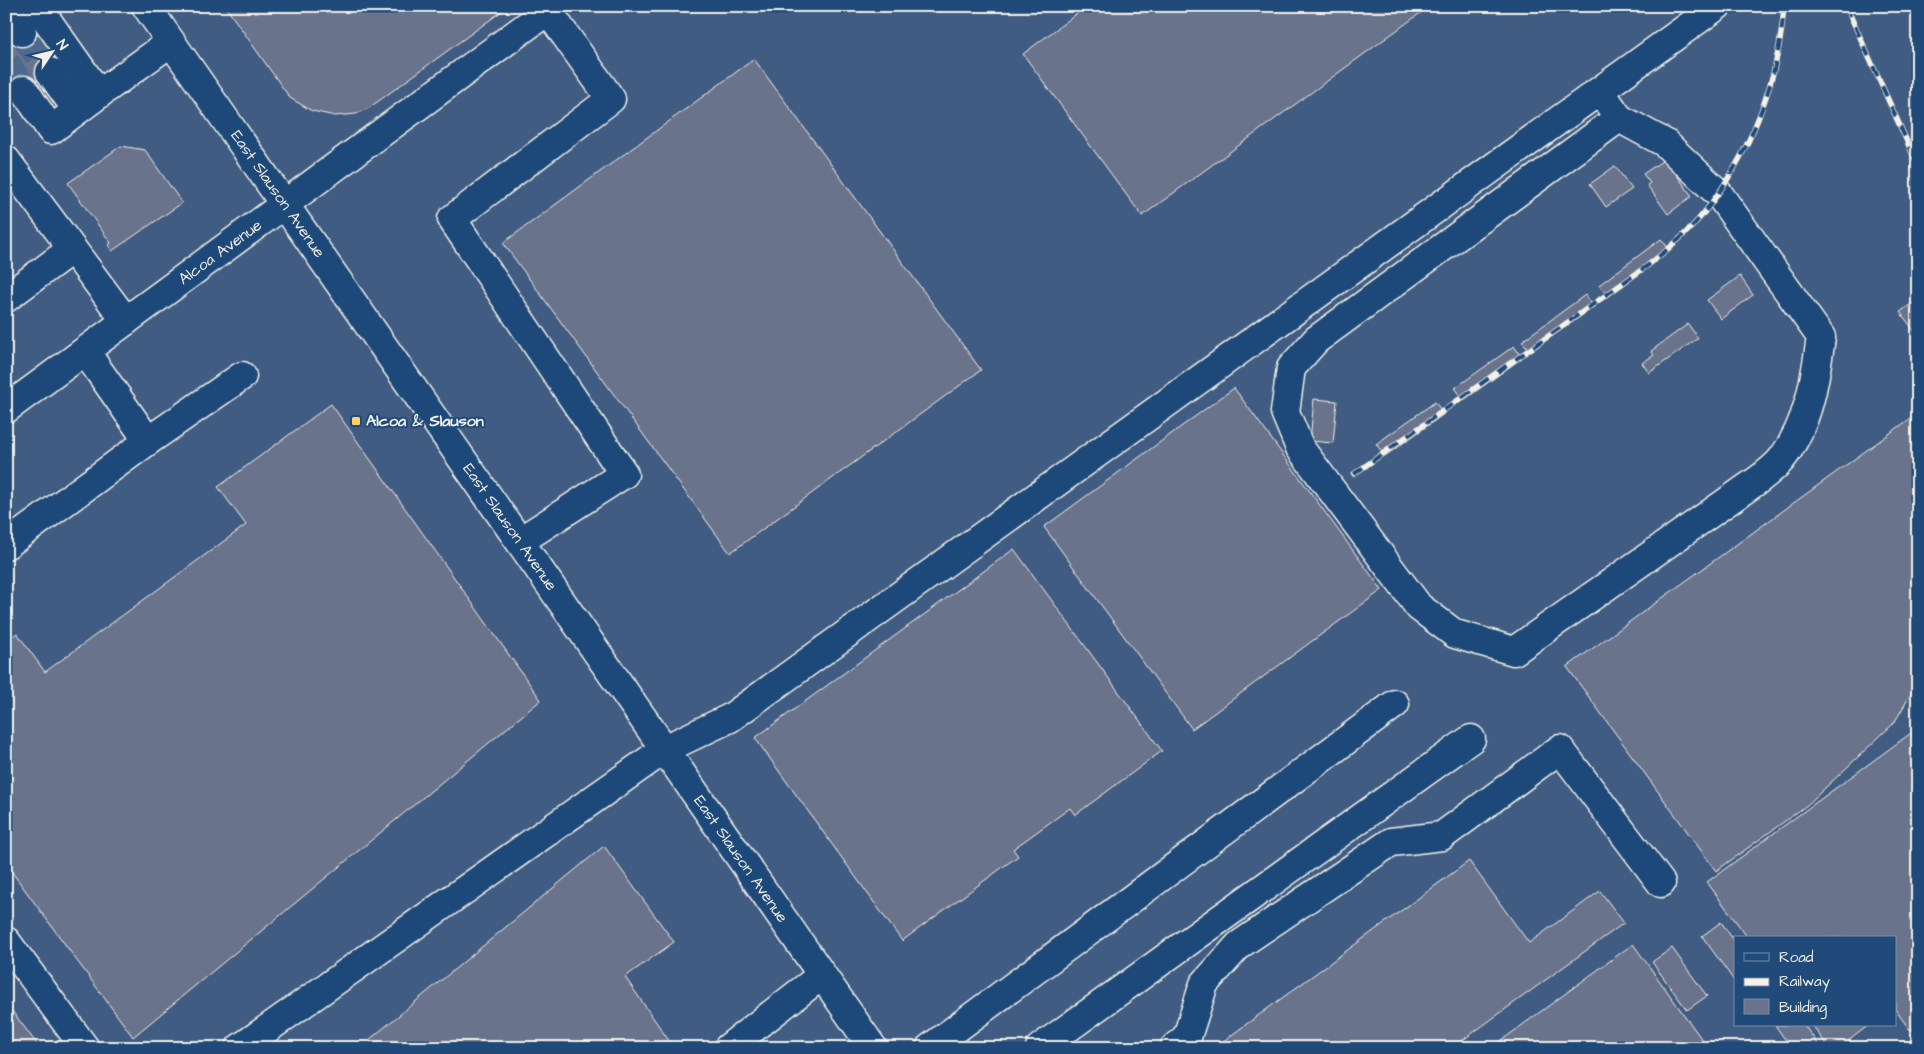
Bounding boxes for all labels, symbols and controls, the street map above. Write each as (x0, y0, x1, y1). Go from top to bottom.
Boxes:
north arrow (28, 28, 78, 78)
text: N (51, 36, 73, 55)
street label: East Slauson Avenue (226, 126, 331, 262)
street label: Alcoa Avenue (174, 214, 267, 290)
place label: Alcoa & Slauson (366, 410, 484, 432)
marker: Alcoa & Slauson (350, 415, 362, 427)
street label: East Slauson Avenue (458, 459, 563, 595)
street label: East Slauson Avenue (689, 791, 794, 927)
legend (1734, 936, 1896, 1026)
text: Road (1779, 947, 1814, 968)
text: Railway (1779, 971, 1830, 993)
text: Building (1779, 997, 1827, 1019)

